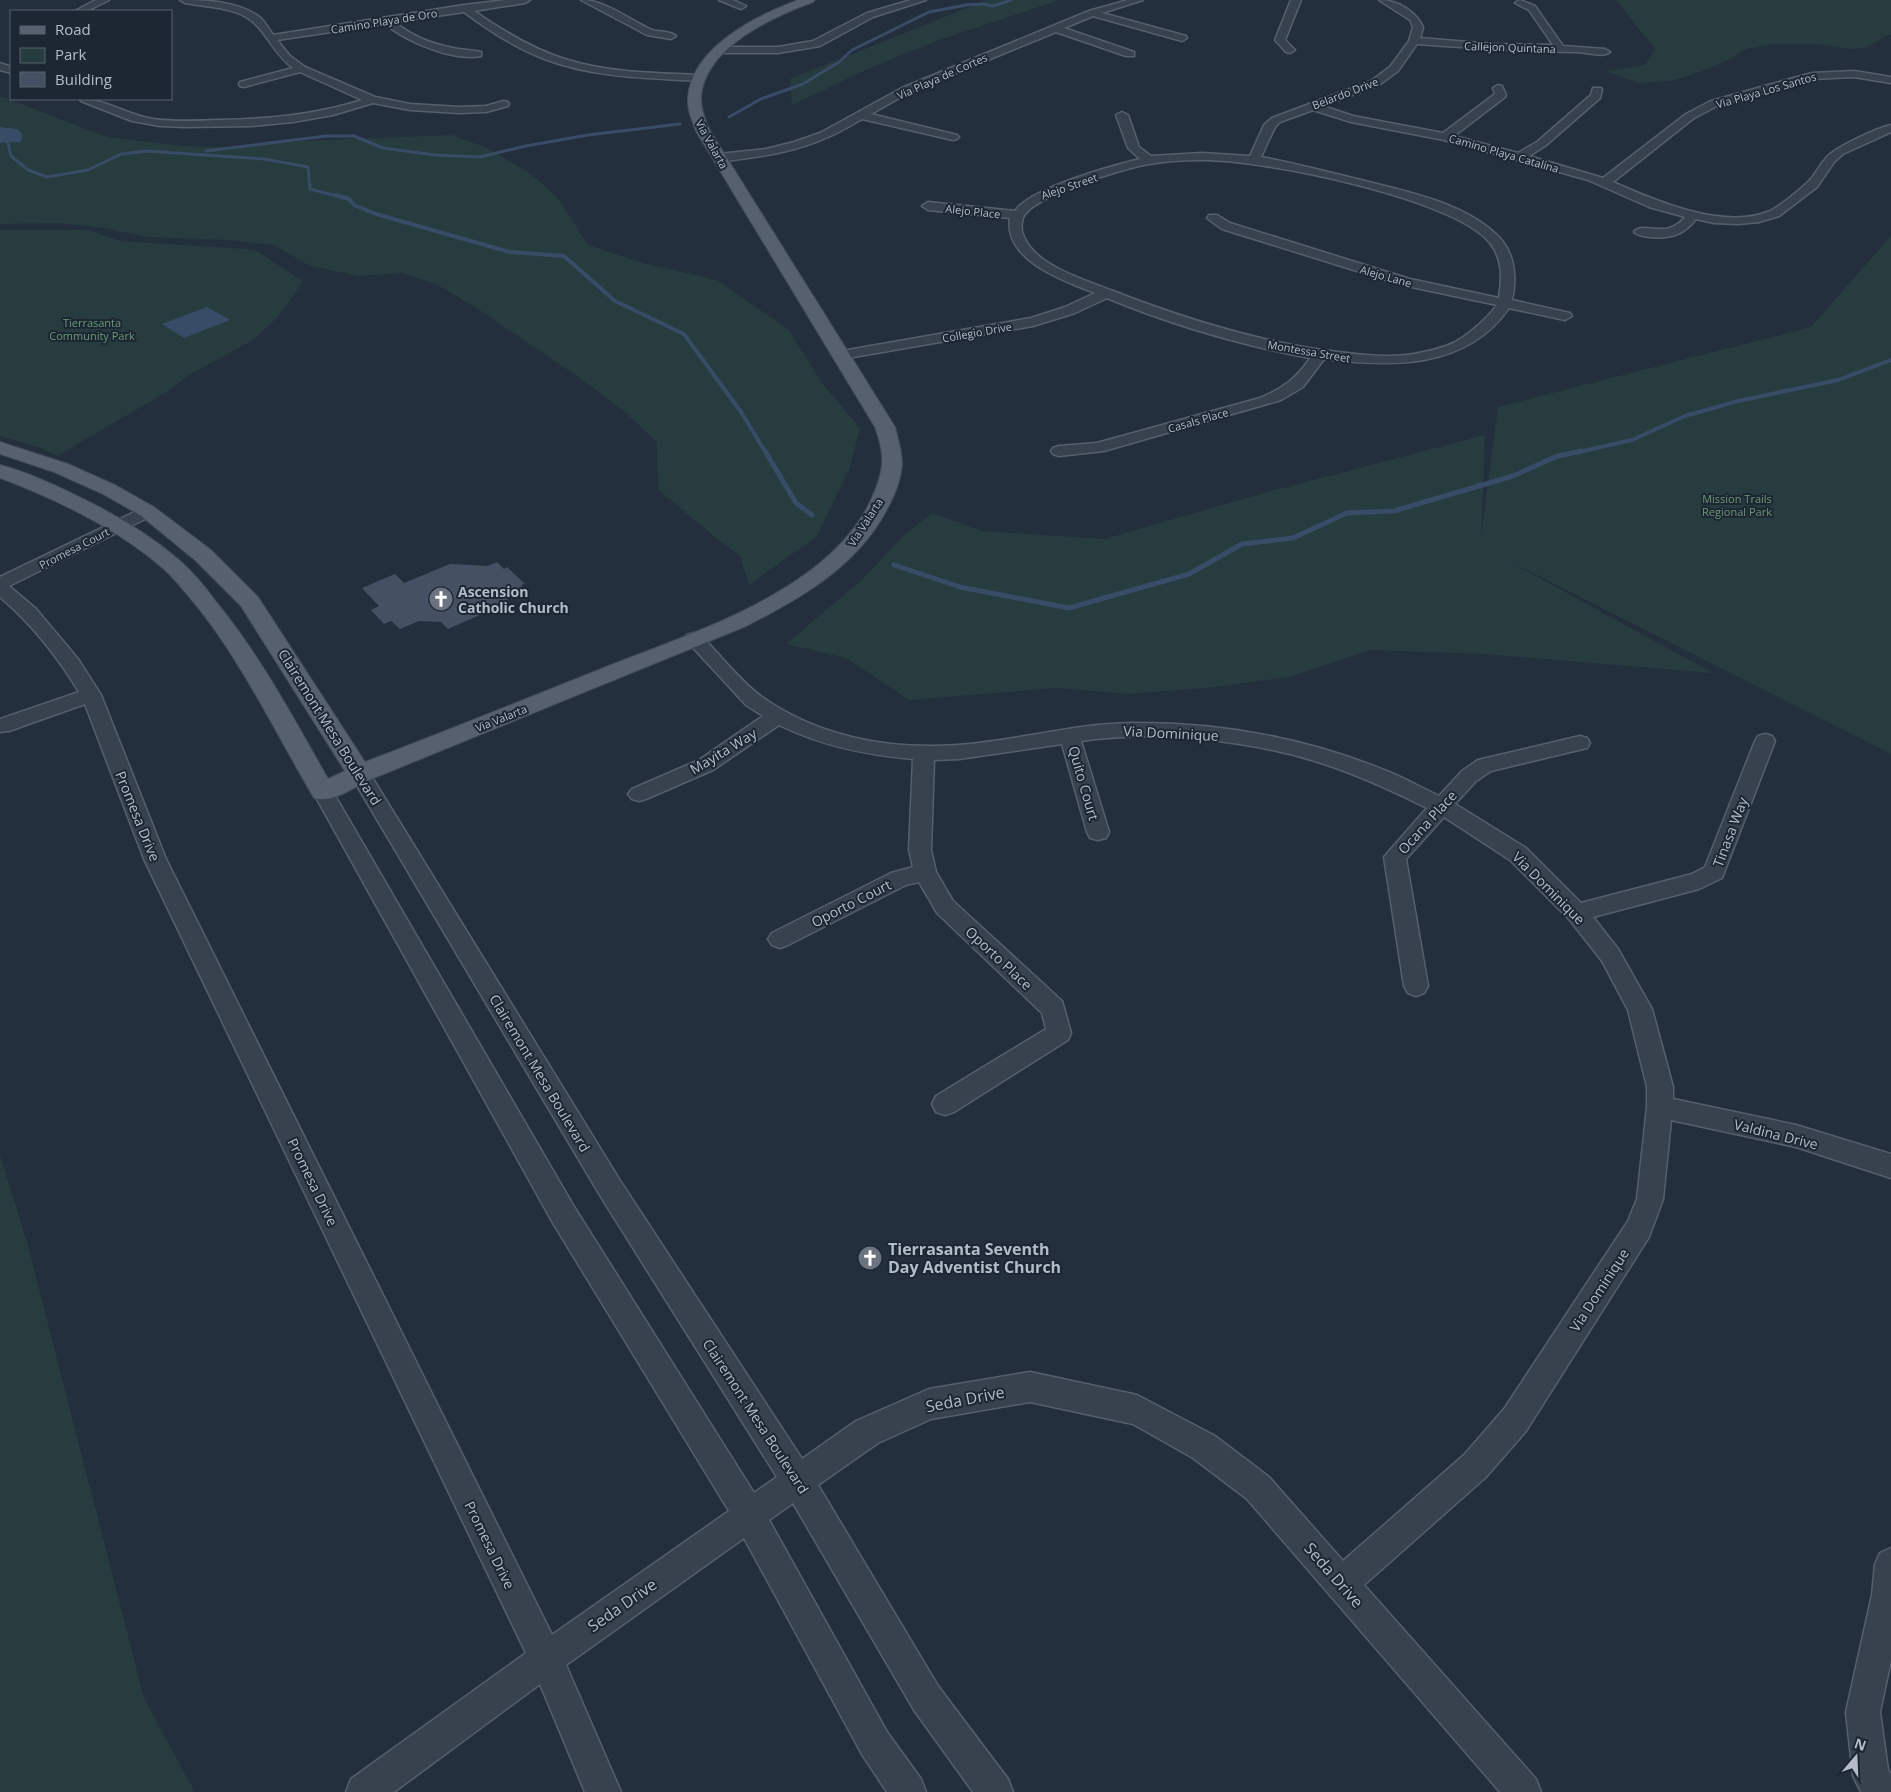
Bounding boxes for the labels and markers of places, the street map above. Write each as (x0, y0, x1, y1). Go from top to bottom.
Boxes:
place label: Ascension Catholic Church (458, 582, 569, 617)
church icon: Ascension Catholic Church (428, 586, 454, 612)
place label: Tierrasanta Seventh Day Adventist Church (888, 1238, 1061, 1278)
church icon: Tierrasanta Seventh Day Adventist Church (857, 1245, 883, 1271)

